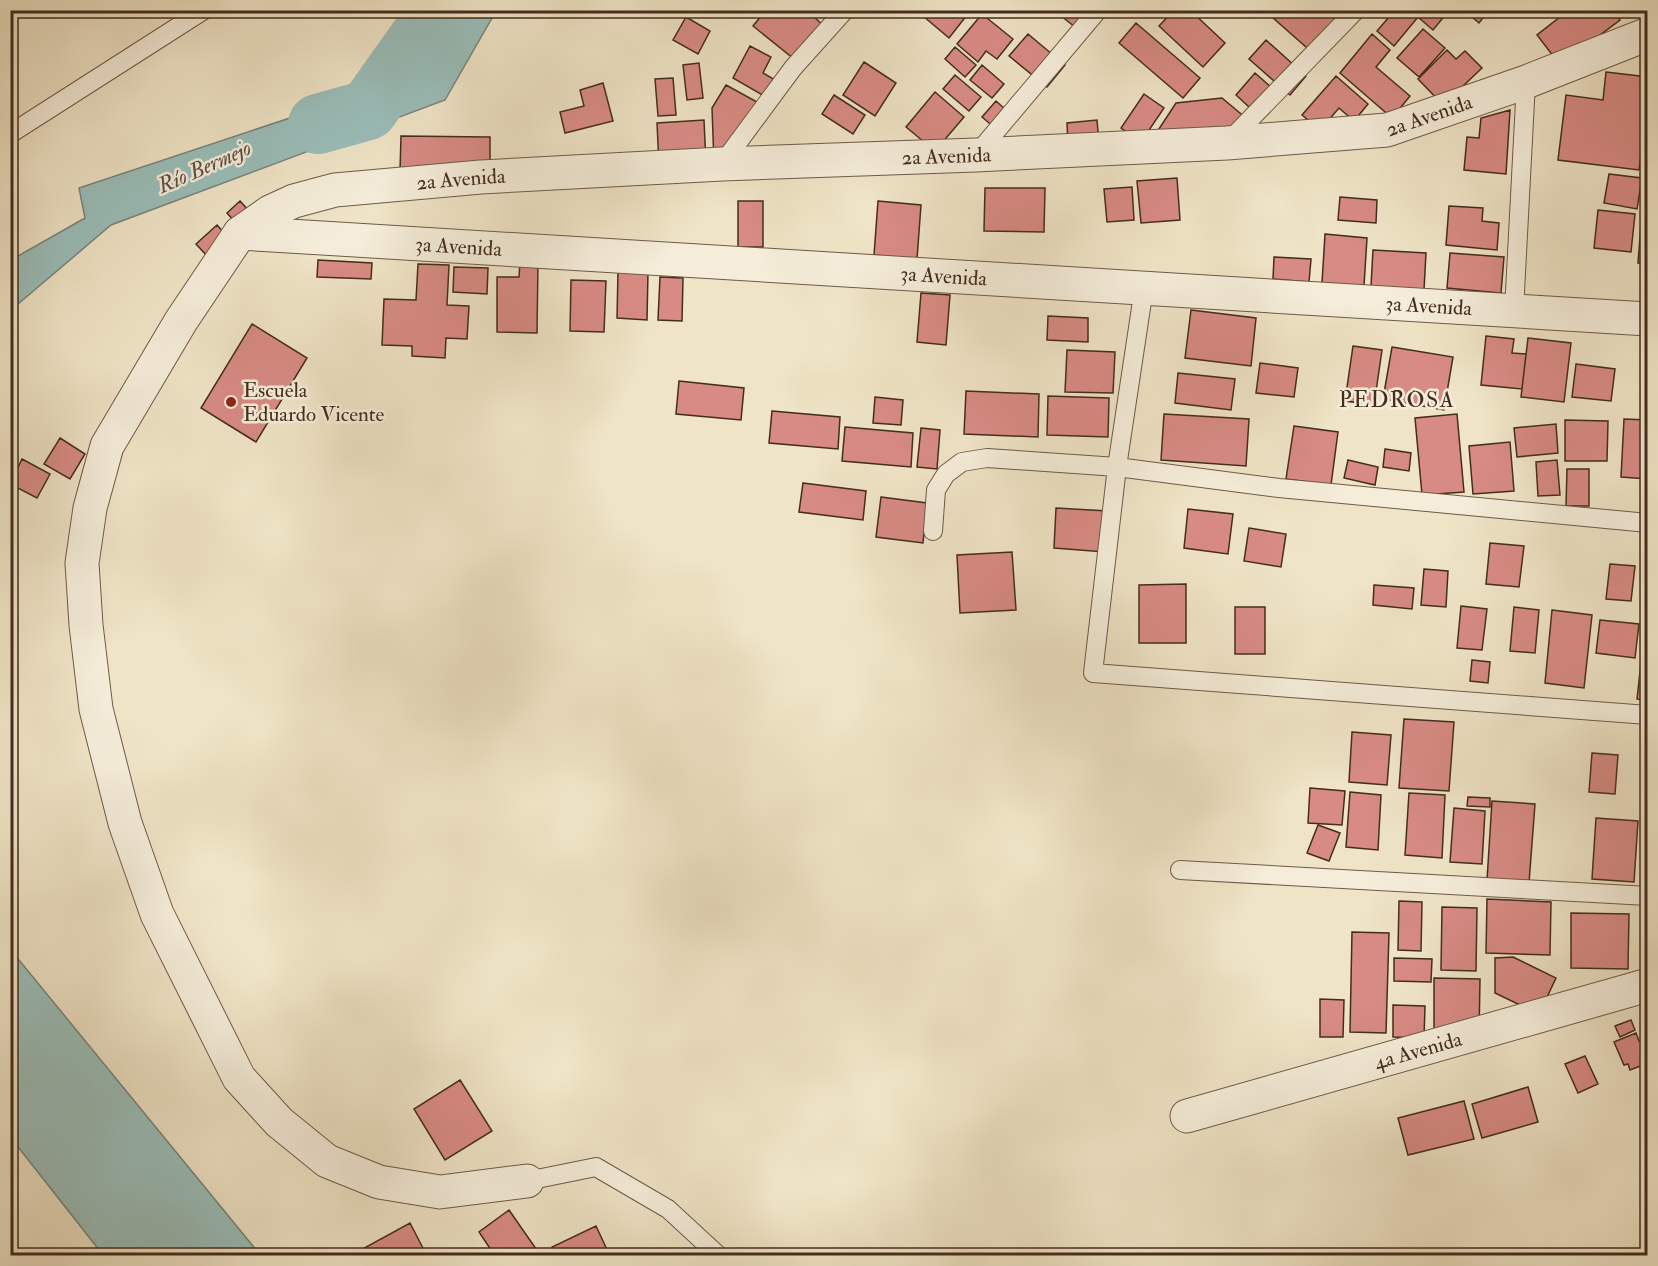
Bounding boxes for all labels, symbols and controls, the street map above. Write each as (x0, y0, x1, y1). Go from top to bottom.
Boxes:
street label: 2a Avenida (1382, 88, 1476, 143)
water label: Río Bermejo (152, 134, 256, 200)
street label: 2a Avenida (901, 141, 992, 172)
street label: 2a Avenida (415, 163, 507, 197)
street label: 3a Avenida (414, 231, 503, 263)
street label: 3a Avenida (899, 260, 988, 293)
street label: 3a Avenida (1385, 290, 1473, 322)
place label: Escuela Eduardo Vicente (243, 377, 385, 428)
district label: PEDROSA (1339, 386, 1455, 414)
marker: Escuela Eduardo Vicente (224, 395, 238, 409)
street label: 4a Avenida (1371, 1025, 1465, 1076)

